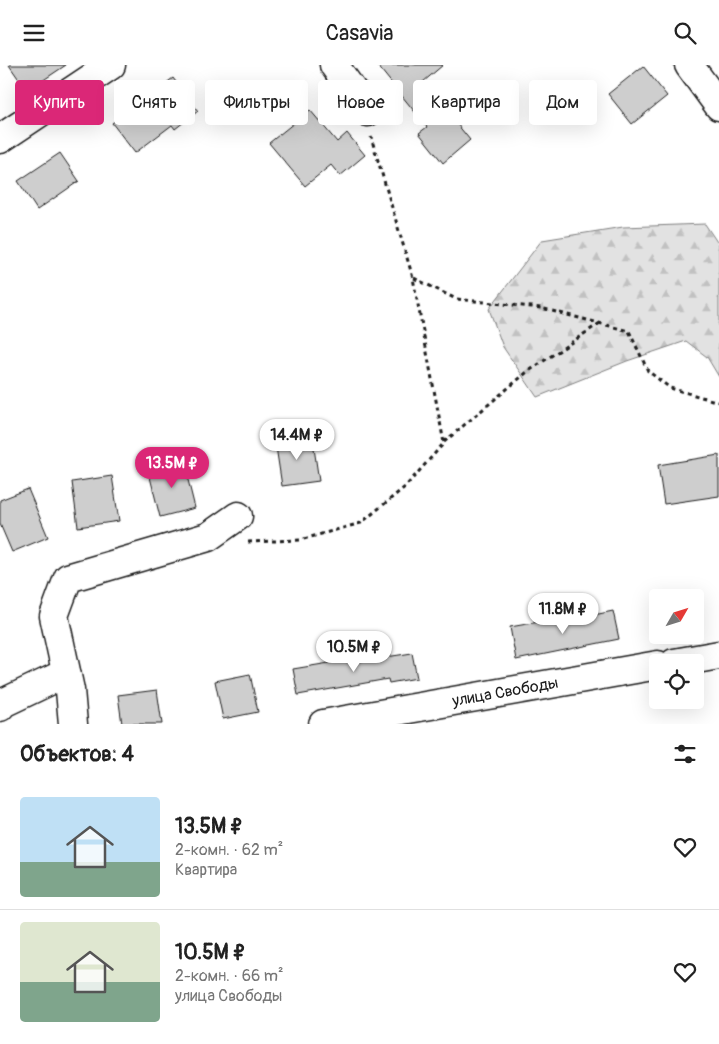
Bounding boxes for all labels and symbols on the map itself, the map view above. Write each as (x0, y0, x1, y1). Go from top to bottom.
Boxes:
pin: 14.4M ₽ (251, 419, 343, 461)
pin: 13.5M ₽ (126, 447, 218, 489)
north arrow (649, 589, 704, 644)
pin: 11.8M ₽ (517, 593, 609, 635)
pin: 10.5M ₽ (308, 631, 400, 673)
street label: улица Свободы (450, 673, 560, 711)

